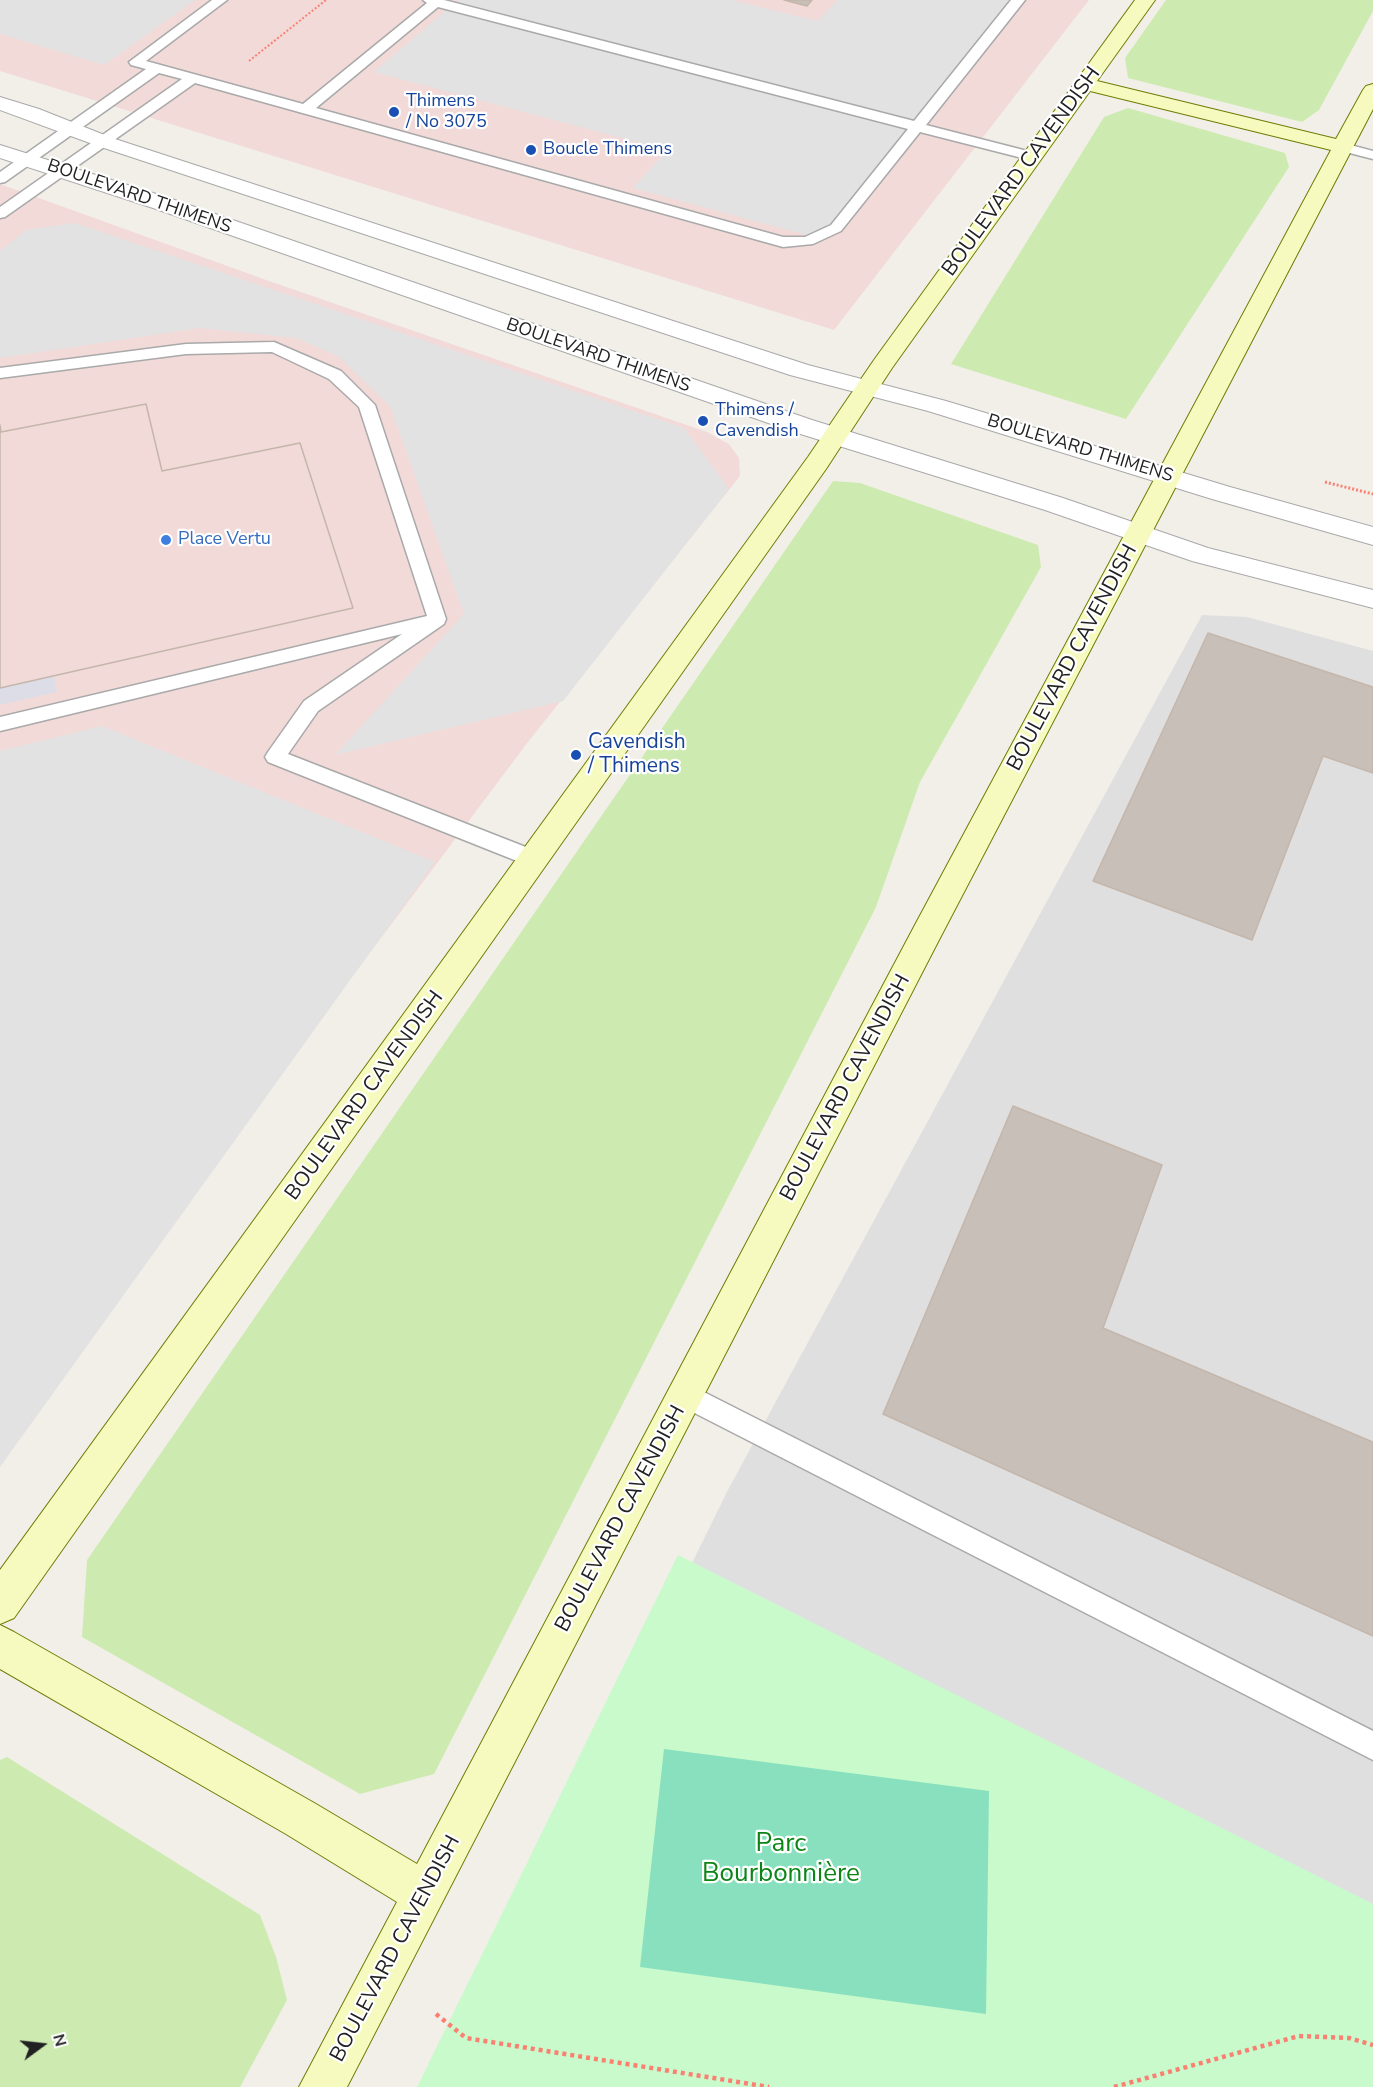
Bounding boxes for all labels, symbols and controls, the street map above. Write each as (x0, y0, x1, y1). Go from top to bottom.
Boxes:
street label: BOULEVARD CAVENDISH (938, 62, 1106, 282)
place label: Thimens / No 3075 (406, 91, 487, 134)
marker: Thimens / No 3075 (387, 105, 401, 119)
place label: Boucle Thimens (543, 139, 672, 161)
marker: Boucle Thimens (524, 143, 538, 157)
street label: BOULEVARD THIMENS (44, 155, 234, 239)
street label: BOULEVARD THIMENS (503, 314, 693, 398)
place label: Thimens / Cavendish (715, 400, 799, 442)
street label: BOULEVARD THIMENS (984, 410, 1176, 488)
marker: Thimens / Cavendish (696, 414, 710, 428)
place label: Place Vertu (178, 529, 271, 551)
marker: Place Vertu (159, 533, 173, 547)
street label: BOULEVARD CAVENDISH (1003, 540, 1143, 776)
place label: Cavendish / Thimens (588, 730, 686, 780)
marker: Cavendish / Thimens (569, 748, 583, 762)
street label: BOULEVARD CAVENDISH (776, 970, 916, 1206)
street label: BOULEVARD CAVENDISH (281, 986, 449, 1206)
street label: BOULEVARD CAVENDISH (551, 1401, 691, 1637)
park label: Parc Bourbonnière (702, 1829, 860, 1890)
street label: BOULEVARD CAVENDISH (326, 1831, 466, 2067)
north arrow (12, 2015, 72, 2075)
text: N (47, 2032, 72, 2049)

